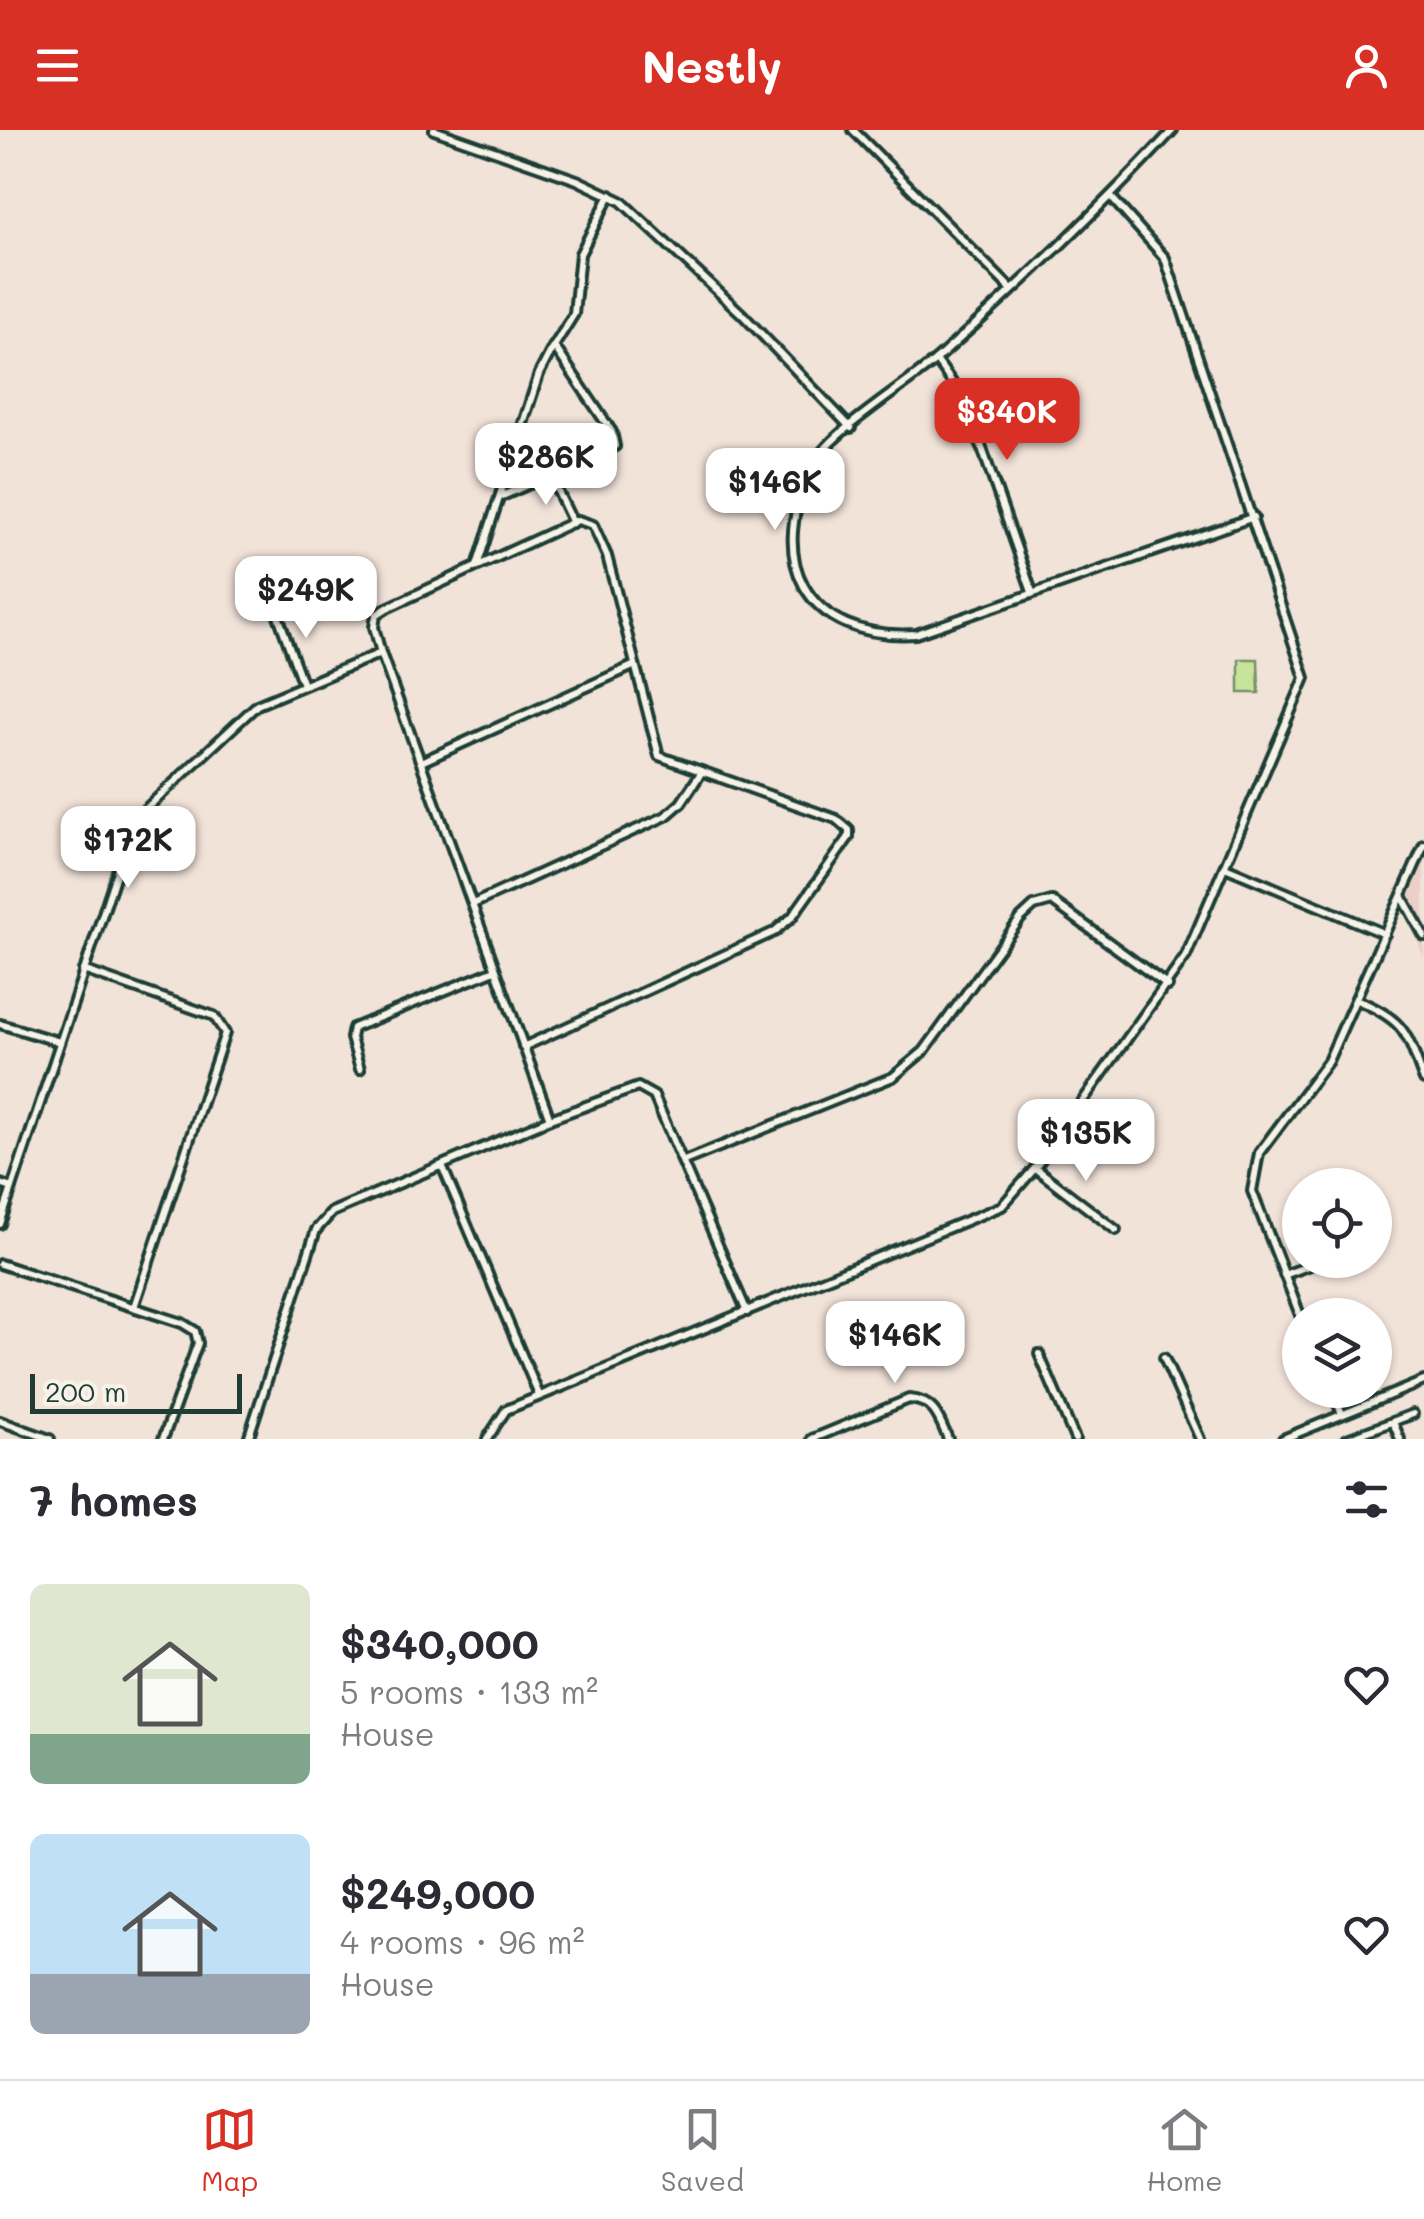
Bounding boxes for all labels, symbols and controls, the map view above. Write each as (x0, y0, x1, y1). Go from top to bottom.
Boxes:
text: Nestly (642, 36, 782, 94)
icon: menu (30, 38, 85, 93)
icon: person (1339, 38, 1394, 93)
pin: $340K (937, 378, 1077, 463)
text: $340K (957, 389, 1057, 431)
pin: $286K (476, 423, 616, 508)
text: $286K (497, 434, 595, 476)
pin: $146K (705, 448, 845, 533)
text: $146K (728, 459, 822, 501)
pin: $249K (236, 556, 376, 641)
text: $249K (257, 567, 355, 609)
pin: $172K (58, 806, 198, 891)
text: $172K (83, 817, 173, 859)
pin: $135K (1016, 1099, 1156, 1184)
text: $135K (1040, 1110, 1132, 1152)
map controls (1282, 1168, 1392, 1408)
button: locate (1282, 1168, 1392, 1278)
button: layers (1282, 1298, 1392, 1408)
pin: $146K (825, 1301, 965, 1386)
text: $146K (848, 1312, 942, 1354)
scale bar (30, 1369, 242, 1414)
text: 200 m (45, 1373, 126, 1409)
text: 7 homes (30, 1472, 198, 1527)
icon: filters (1339, 1472, 1394, 1527)
text: $340,000 (340, 1615, 539, 1670)
icon: home (110, 1624, 230, 1744)
icon: heart (1339, 1657, 1394, 1712)
text: 5 rooms · 133 m² (340, 1670, 598, 1712)
text: House (340, 1712, 435, 1754)
text: $249,000 (340, 1865, 535, 1920)
icon: home (110, 1874, 230, 1994)
icon: heart (1339, 1907, 1394, 1962)
text: 4 rooms · 96 m² (340, 1920, 585, 1962)
text: House (340, 1962, 435, 2004)
tab: Map (201, 2102, 258, 2198)
tab: Saved (661, 2102, 744, 2198)
tab: Home (1146, 2102, 1223, 2198)

